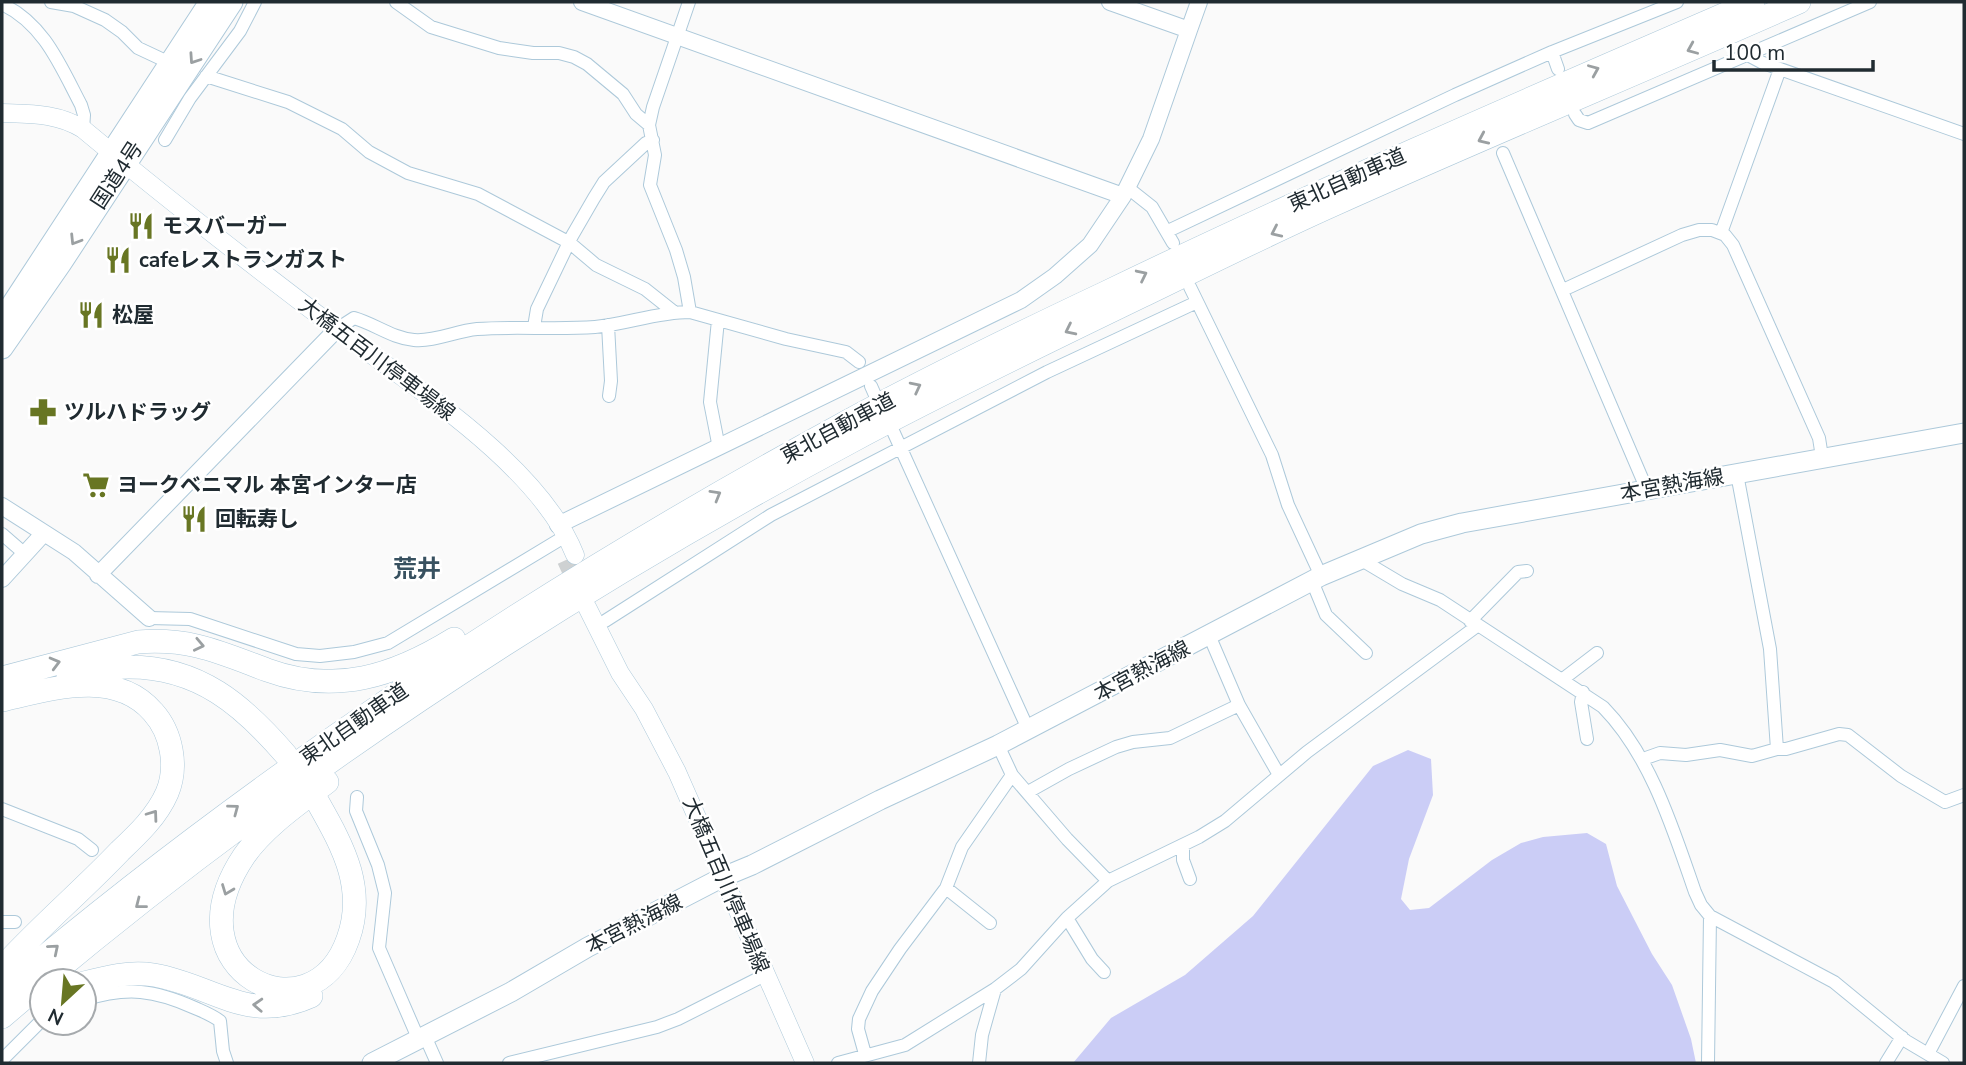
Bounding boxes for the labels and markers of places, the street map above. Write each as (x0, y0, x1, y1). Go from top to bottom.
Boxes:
restaurant icon: モスバーガー (126, 211, 156, 241)
place label: モスバーガー (162, 212, 288, 240)
restaurant icon: cafeレストランガスト (103, 245, 133, 275)
place label: cafeレストランガスト (139, 246, 347, 274)
restaurant icon: 松屋 (76, 300, 106, 330)
place label: 松屋 (112, 301, 154, 329)
pharmacy icon: ツルハドラッグ (28, 397, 58, 427)
place label: ツルハドラッグ (64, 398, 211, 426)
supermarket icon: ヨークベニマル 本宮インター店 (81, 470, 111, 500)
place label: ヨークベニマル 本宮インター店 (117, 471, 417, 499)
restaurant icon: 回転寿し (179, 504, 209, 534)
place label: 回転寿し (215, 505, 299, 533)

